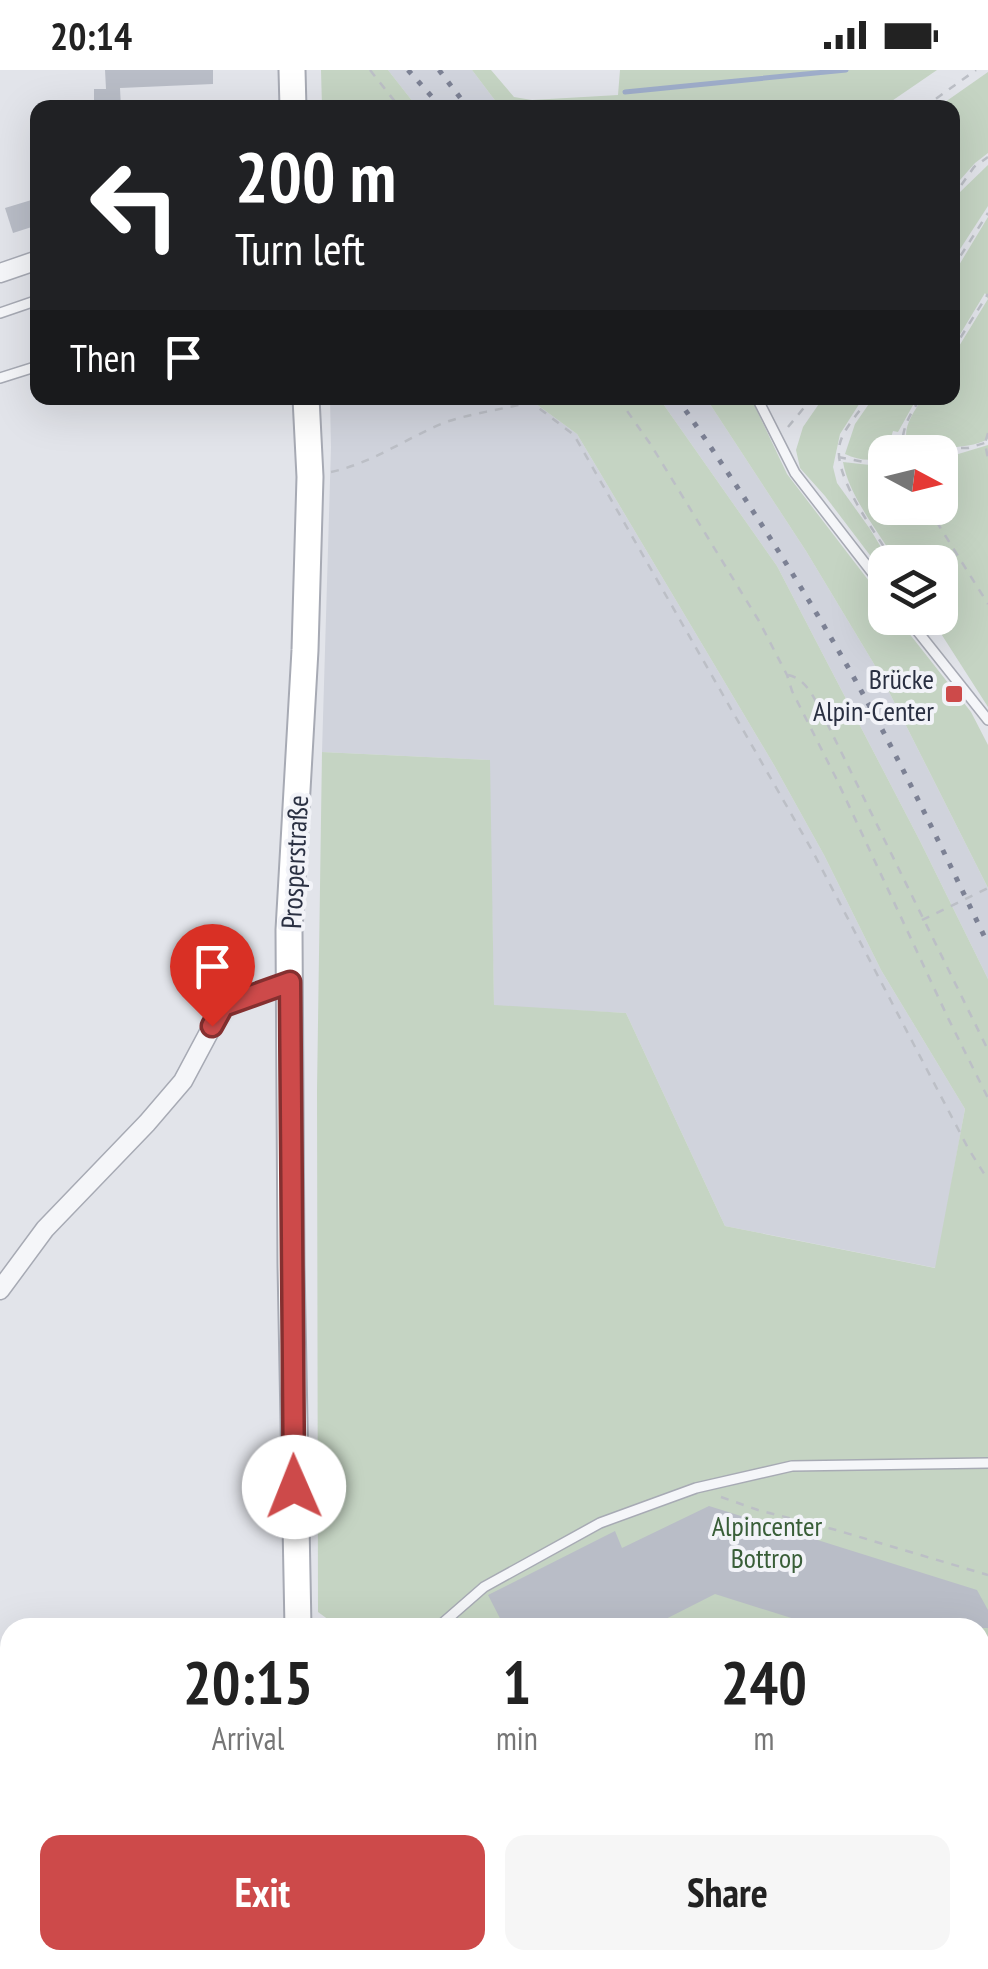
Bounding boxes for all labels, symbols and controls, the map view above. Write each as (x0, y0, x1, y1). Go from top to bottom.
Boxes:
text: 20:14 (50, 11, 132, 60)
text: 200 m (235, 131, 396, 221)
icon: left (70, 140, 200, 270)
text: Turn left (235, 219, 365, 277)
icon: arrive (156, 330, 211, 385)
text: Then (70, 333, 136, 382)
north arrow (868, 435, 958, 525)
map controls (868, 435, 958, 635)
button: layers (868, 545, 958, 635)
place label: Brücke Alpin-Center (813, 660, 934, 729)
marker: Brücke Alpin-Center (943, 683, 965, 705)
street label: Prosperstraße (272, 794, 316, 930)
pin (170, 924, 255, 1027)
icon: arrive (185, 939, 240, 994)
position arrow (242, 1435, 346, 1539)
park label: Alpincenter Bottrop (712, 1507, 823, 1576)
text: 20:15 (183, 1643, 313, 1721)
text: 1 (503, 1643, 531, 1721)
text: 240 (721, 1643, 807, 1721)
text: Arrival (212, 1717, 284, 1759)
text: min (496, 1717, 538, 1759)
text: m (753, 1717, 774, 1759)
button: Exit (40, 1835, 485, 1950)
button: Share (505, 1835, 950, 1950)

